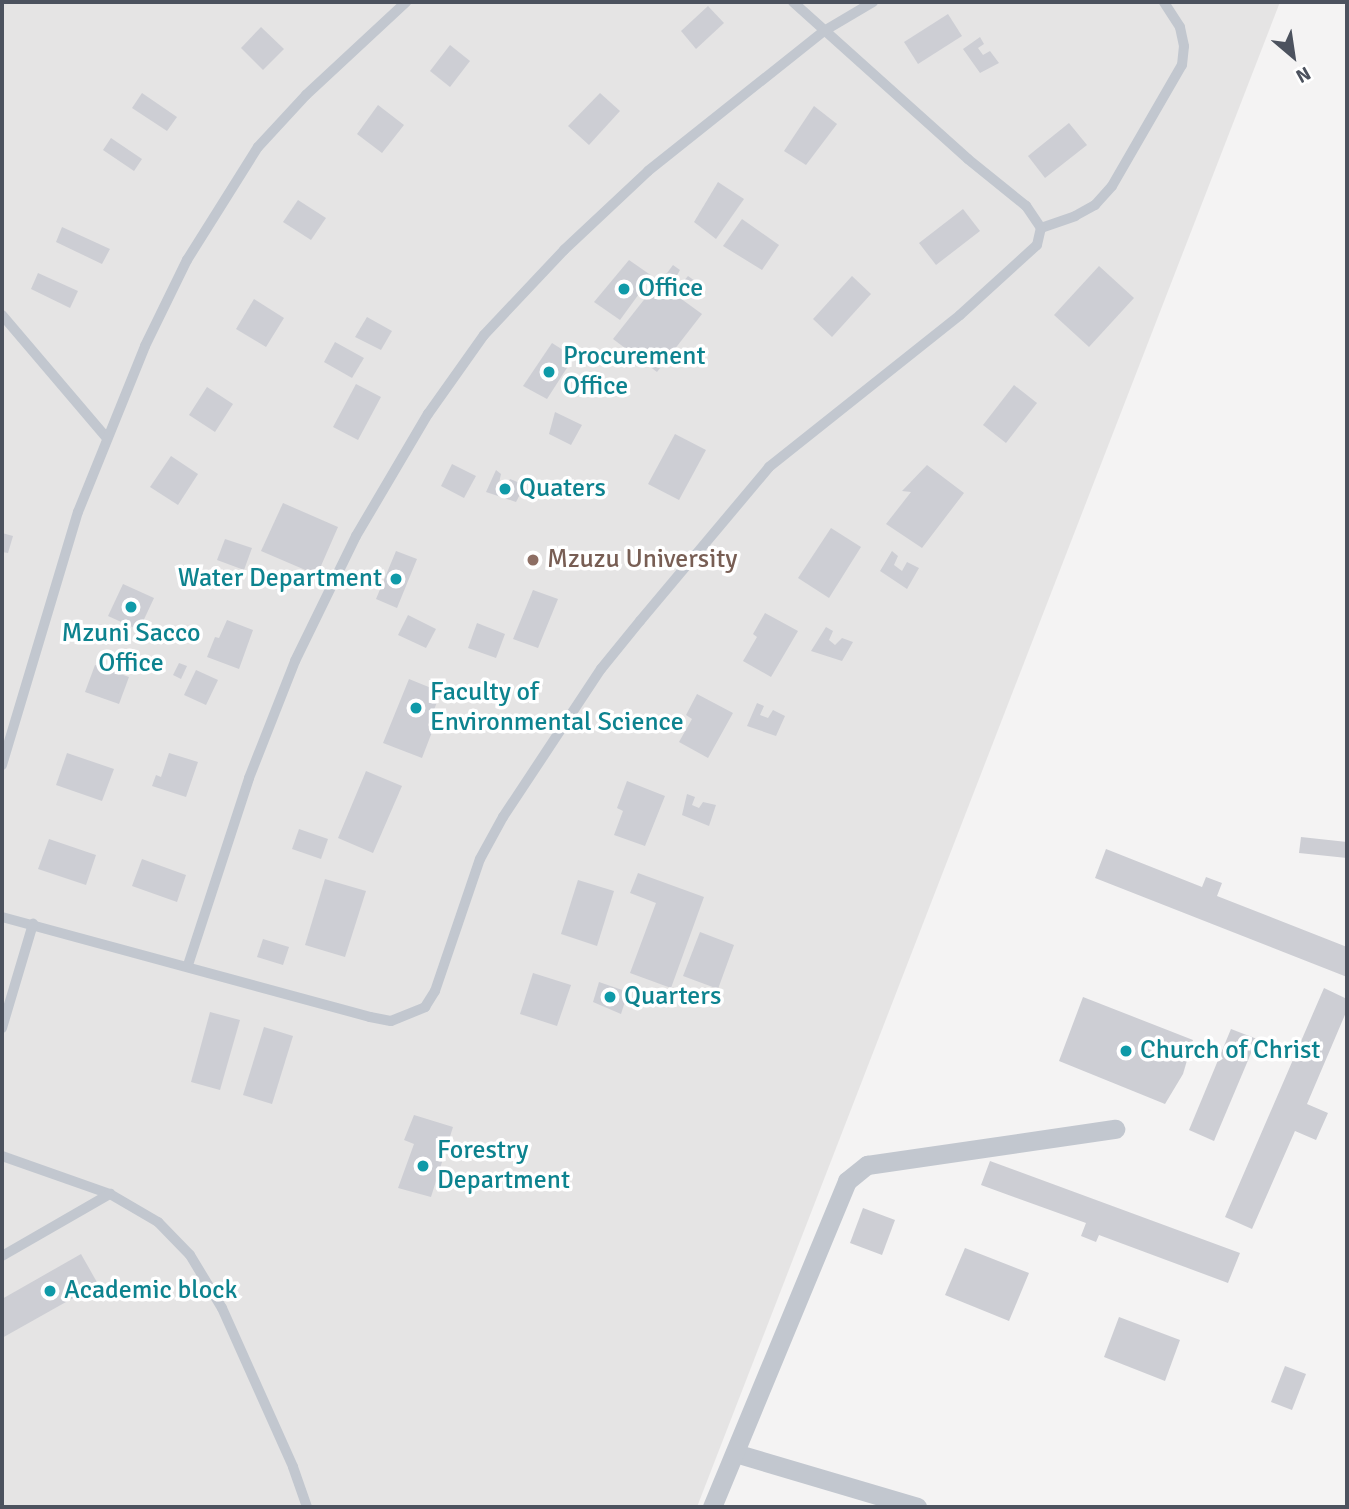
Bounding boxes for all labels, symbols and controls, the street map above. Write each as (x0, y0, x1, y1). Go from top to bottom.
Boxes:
north arrow (1258, 21, 1328, 91)
text: N (1292, 61, 1315, 88)
place label: Office (638, 273, 703, 305)
marker: Office (616, 281, 632, 297)
place label: Procurement Office (563, 341, 706, 402)
marker: Procurement Office (541, 364, 557, 380)
place label: Quaters (519, 473, 606, 505)
marker: Quaters (497, 481, 513, 497)
place label: Mzuzu University (547, 544, 738, 576)
marker: Mzuzu University (525, 552, 541, 568)
place label: Water Department (178, 563, 382, 595)
marker: Water Department (388, 571, 404, 587)
marker: Mzuni Sacco Office (123, 599, 139, 615)
place label: Mzuni Sacco Office (61, 618, 201, 680)
place label: Faculty of Environmental Science (430, 677, 684, 738)
marker: Faculty of Environmental Science (408, 700, 424, 716)
place label: Quarters (624, 981, 721, 1013)
marker: Quarters (602, 989, 618, 1005)
place label: Church of Christ (1140, 1035, 1320, 1067)
marker: Church of Christ (1118, 1043, 1134, 1059)
place label: Forestry Department (437, 1135, 570, 1196)
marker: Forestry Department (415, 1158, 431, 1174)
place label: Academic block (64, 1275, 237, 1307)
marker: Academic block (42, 1283, 58, 1299)

